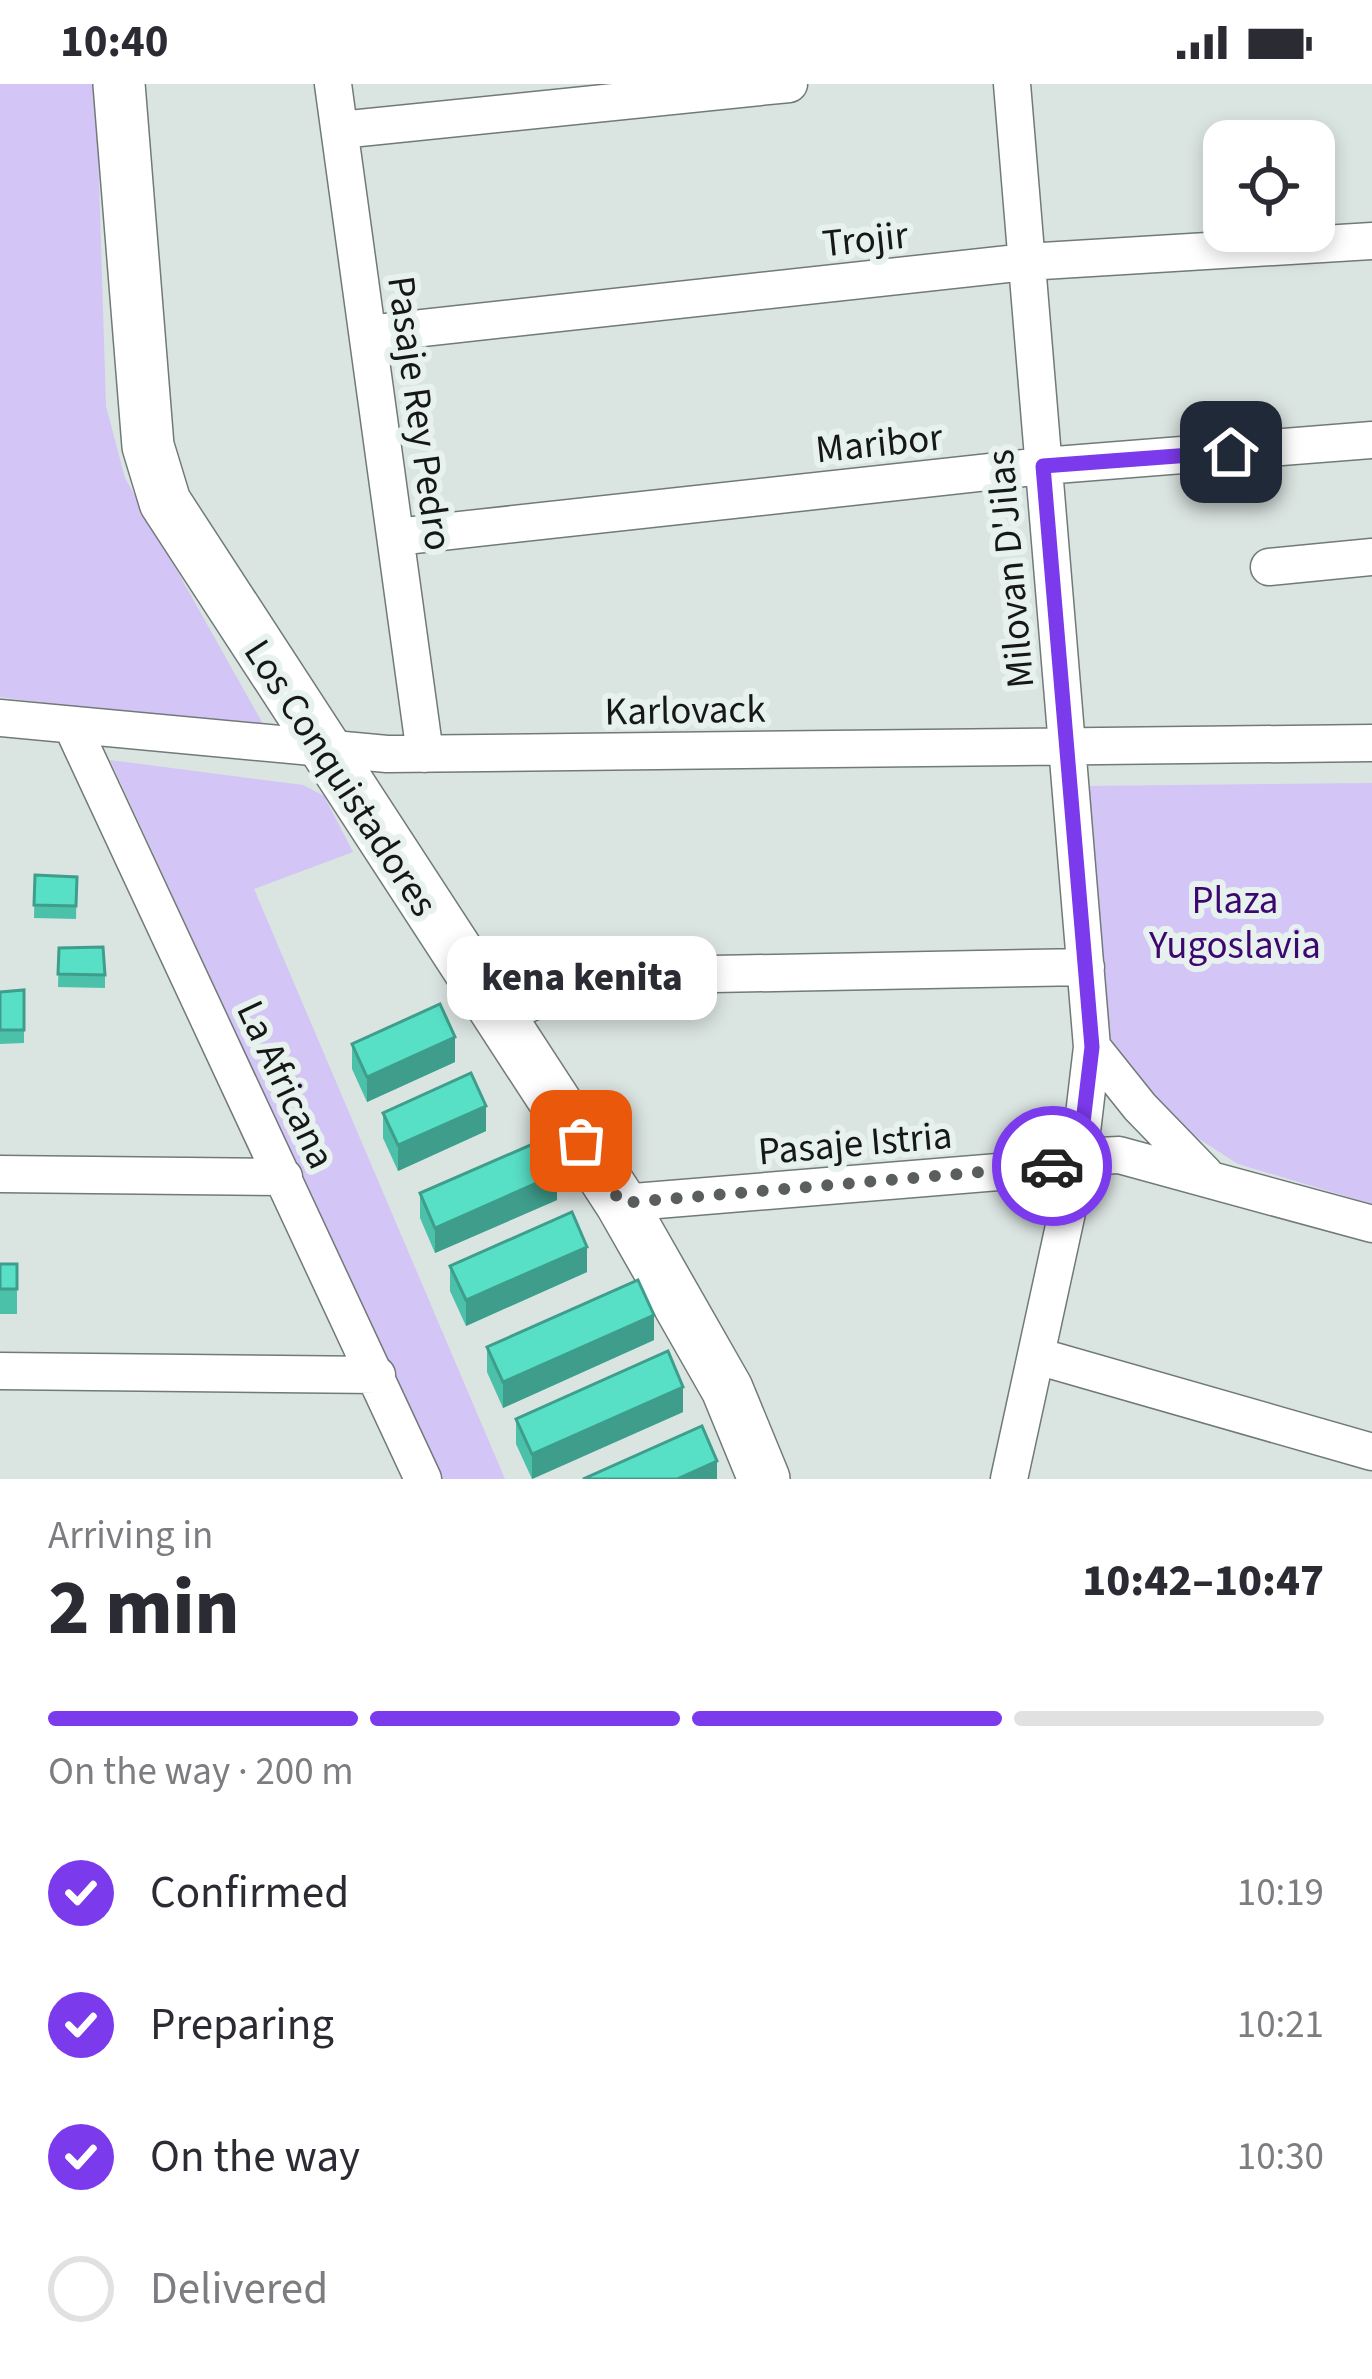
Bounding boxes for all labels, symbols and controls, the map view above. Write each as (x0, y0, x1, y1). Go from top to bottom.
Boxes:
text: 10:40 (60, 10, 169, 74)
map controls (1203, 120, 1335, 252)
button: locate (1203, 120, 1335, 252)
street label: Trojir (819, 208, 911, 272)
street label: Pasaje Rey Pedro (372, 272, 466, 554)
pin (1180, 401, 1282, 503)
street label: Maribor (813, 409, 946, 478)
icon: home (1198, 419, 1264, 485)
street label: Milovan D'Jilas (973, 447, 1049, 690)
street label: Los Conquistadores (230, 629, 451, 928)
street label: Karlovack (604, 682, 766, 740)
park label: Plaza Yugoslavia (1148, 873, 1321, 974)
callout: kena kenita (446, 937, 716, 1021)
text: kena kenita (481, 950, 683, 1006)
street label: La Africana (222, 992, 349, 1178)
pin (530, 1090, 632, 1192)
courier (992, 1106, 1112, 1226)
icon: bag (548, 1108, 614, 1174)
street label: Pasaje Istria (756, 1108, 955, 1180)
icon: car (1019, 1133, 1085, 1199)
text: Arriving in (48, 1508, 213, 1564)
text: 10:42–10:47 (1082, 1549, 1324, 1613)
text: 2 min (48, 1553, 240, 1664)
text: On the way · 200 m (48, 1744, 354, 1800)
icon: check (48, 1860, 114, 1926)
text: Confirmed (150, 1861, 349, 1925)
text: 10:19 (1237, 1865, 1324, 1921)
icon: check (48, 1992, 114, 2058)
text: Preparing (150, 1993, 334, 2057)
text: 10:21 (1237, 1997, 1324, 2053)
icon: check (48, 2124, 114, 2190)
text: On the way (150, 2125, 360, 2189)
text: 10:30 (1237, 2129, 1324, 2185)
text: Delivered (150, 2257, 328, 2321)

